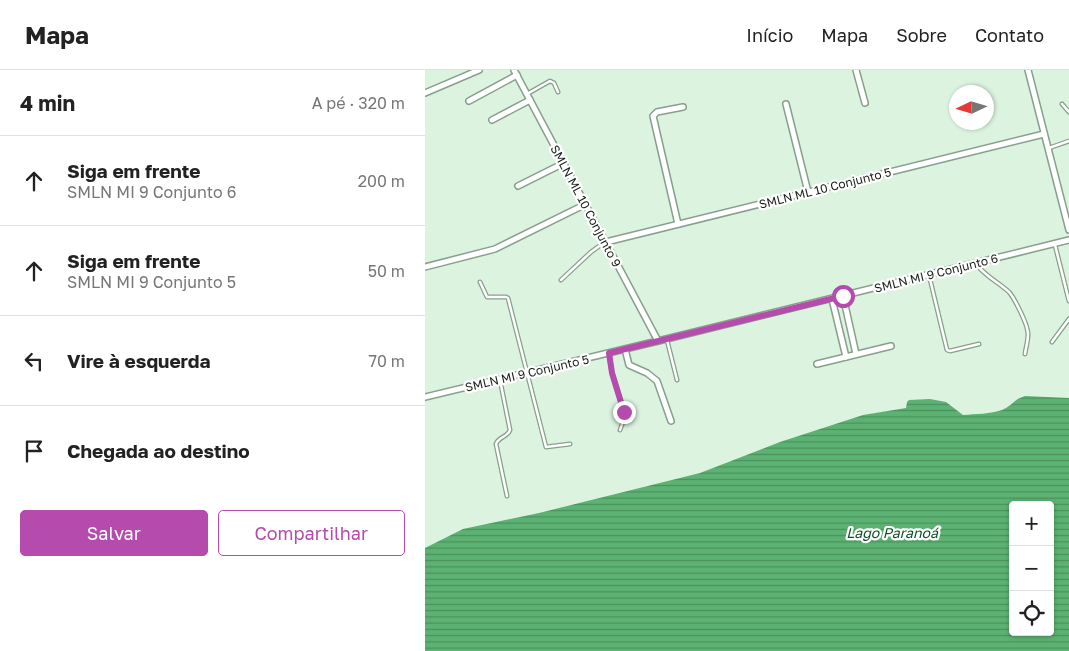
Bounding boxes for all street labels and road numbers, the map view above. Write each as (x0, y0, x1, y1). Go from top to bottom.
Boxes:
street label: SMLN ML 10 Conjunto 9 (547, 142, 625, 270)
street label: SMLN ML 10 Conjunto 5 (757, 164, 893, 212)
street label: SMLN MI 9 Conjunto 6 (873, 250, 999, 296)
street label: SMLN MI 9 Conjunto 5 (464, 351, 590, 395)

